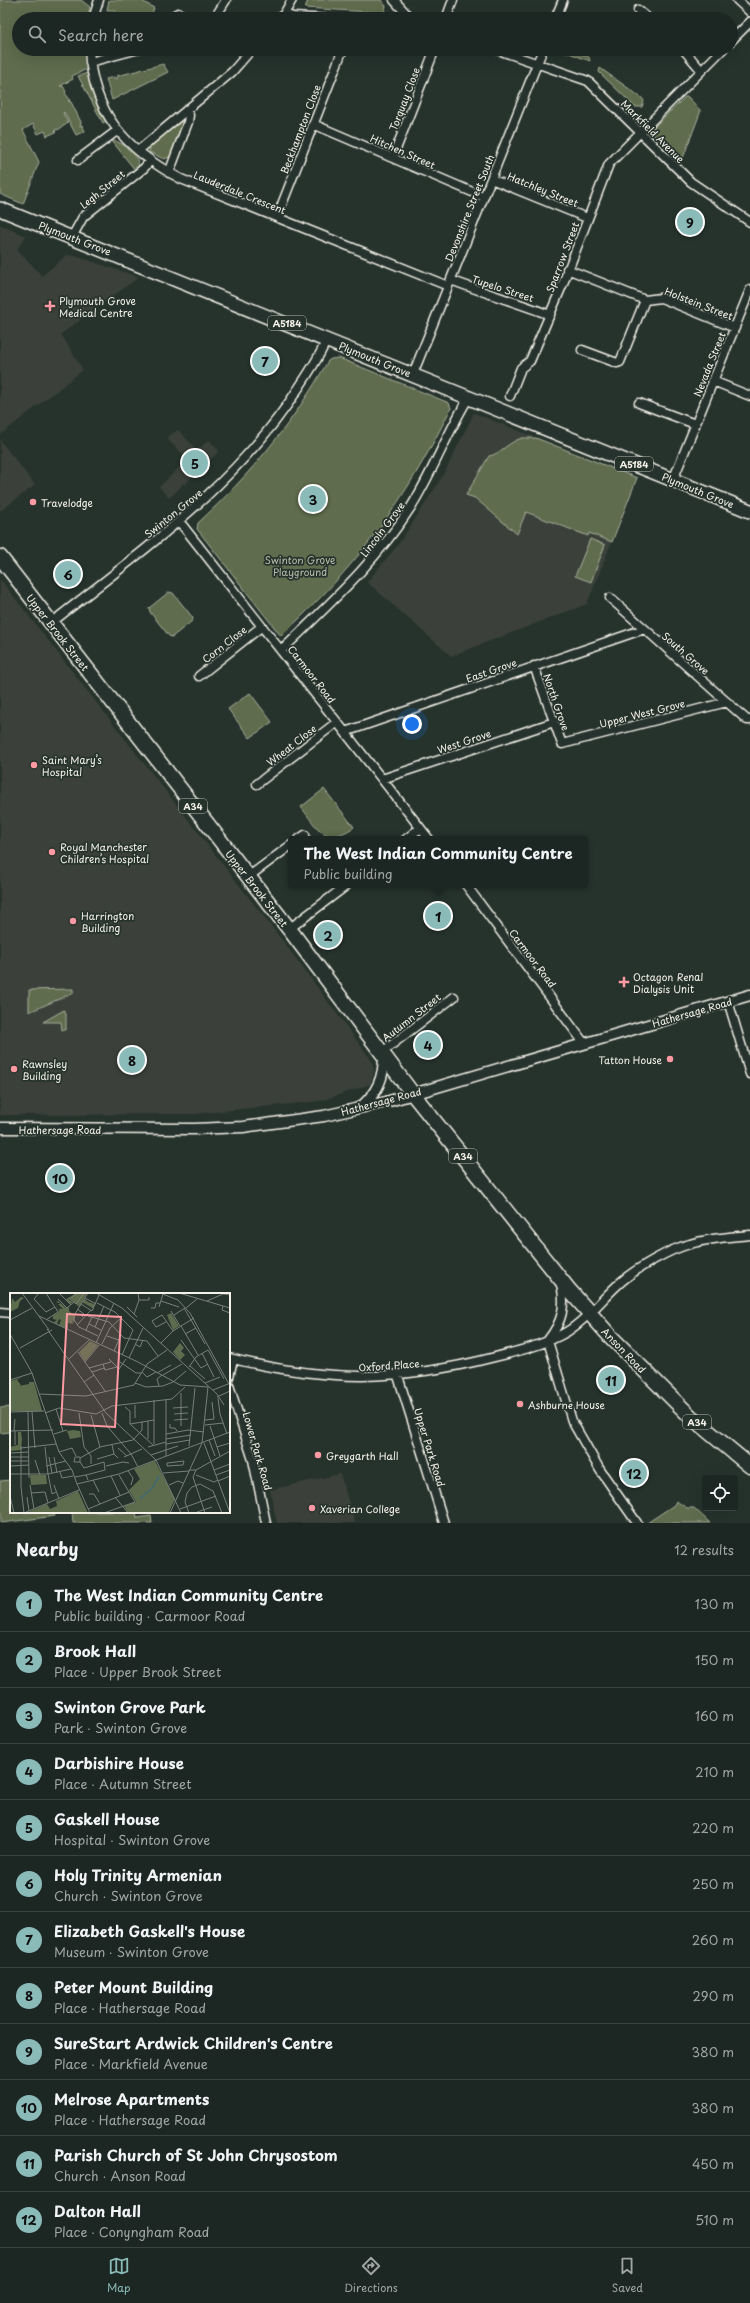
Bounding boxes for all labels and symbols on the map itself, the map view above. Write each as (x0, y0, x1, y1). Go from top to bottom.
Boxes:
street label: Torquay Close (385, 65, 424, 133)
street label: Beckhampton Close (276, 82, 324, 176)
street label: Markfield Avenue (618, 96, 688, 166)
street label: Hitchen Street (368, 130, 438, 172)
street label: Devonshire Street South (441, 152, 497, 264)
street label: Legh Street (76, 166, 128, 212)
street label: Lauderdale Crescent (192, 167, 288, 217)
street label: Hatchley Street (505, 168, 581, 210)
pin: 9 (677, 207, 703, 237)
street label: Plymouth Grove (36, 217, 114, 260)
street label: Sparrow Street (542, 220, 582, 294)
street label: Tupelo Street (470, 271, 536, 305)
street label: Holstein Street (663, 283, 735, 323)
place label: Plymouth Grove Medical Centre (59, 293, 136, 320)
marker: Plymouth Grove Medical Centre (44, 300, 56, 312)
road number: A5184 (268, 316, 306, 330)
street label: Nevada Street (689, 329, 729, 399)
street label: Plymouth Grove (336, 338, 413, 381)
pin: 7 (252, 346, 278, 376)
pin: 5 (182, 448, 208, 478)
road number: A5184 (615, 457, 653, 471)
street label: Plymouth Grove (659, 469, 736, 512)
pin: 3 (300, 484, 326, 514)
street label: Swinton Grove (141, 485, 205, 541)
place label: Travelodge (41, 495, 93, 510)
marker: Travelodge (28, 497, 38, 507)
street label: Lincoln Grove (356, 498, 408, 560)
park label: Swinton Grove Playground (265, 552, 335, 580)
pin: 6 (55, 559, 81, 589)
street label: Upper Brook Street (23, 590, 93, 674)
street label: Corn Close (199, 622, 249, 666)
street label: South Grove (659, 628, 713, 678)
street label: Carmoor Road (285, 642, 340, 706)
street label: East Grove (464, 654, 518, 686)
street label: North Grove (540, 671, 574, 733)
street label: Upper West Grove (598, 695, 686, 731)
your location (402, 714, 422, 734)
street label: Wheat Close (263, 721, 319, 769)
street label: West Grove (435, 725, 493, 757)
place label: Saint Mary’s Hospital (42, 752, 102, 779)
marker: Saint Mary’s Hospital (29, 760, 39, 770)
road number: A34 (179, 799, 207, 813)
place label: Royal Manchester Children’s Hospital (60, 839, 149, 866)
street label: Upper Brook Street (222, 846, 292, 930)
marker: Royal Manchester Children’s Hospital (47, 847, 57, 857)
pin: 1 (425, 901, 451, 931)
place label: Harrington Building (81, 908, 134, 935)
marker: Harrington Building (68, 916, 78, 926)
pin: 2 (315, 920, 341, 950)
street label: Carmoor Road (506, 926, 560, 991)
place label: Octagon Renal Dialysis Unit (633, 969, 703, 996)
marker: Octagon Renal Dialysis Unit (618, 976, 630, 988)
street label: Autumn Street (378, 989, 444, 1045)
street label: Hathersage Road (650, 993, 734, 1031)
pin: 4 (415, 1030, 441, 1060)
pin: 8 (119, 1045, 145, 1075)
place label: Tatton House (599, 1052, 663, 1067)
marker: Tatton House (665, 1054, 675, 1064)
place label: Rawnsley Building (22, 1056, 68, 1083)
marker: Rawnsley Building (9, 1064, 19, 1074)
street label: Hathersage Road (339, 1083, 423, 1119)
street label: Hathersage Road (19, 1122, 101, 1137)
road number: A34 (449, 1149, 477, 1163)
pin: 10 (47, 1163, 73, 1193)
inset map (10, 1293, 230, 1513)
street label: Anson Road (598, 1324, 650, 1376)
street label: Oxford Place (358, 1355, 421, 1375)
pin: 11 (598, 1365, 624, 1395)
place label: Ashburne House (528, 1397, 606, 1412)
marker: Ashburne House (515, 1399, 525, 1409)
street label: Upper Park Road (411, 1406, 449, 1489)
street label: Lower Park Road (240, 1410, 276, 1492)
road number: A34 (683, 1415, 711, 1429)
place label: Greygarth Hall (326, 1448, 399, 1463)
marker: Greygarth Hall (313, 1450, 323, 1460)
pin: 12 (621, 1458, 647, 1488)
place label: Xaverian College (320, 1501, 401, 1516)
marker: Xaverian College (307, 1503, 317, 1513)

